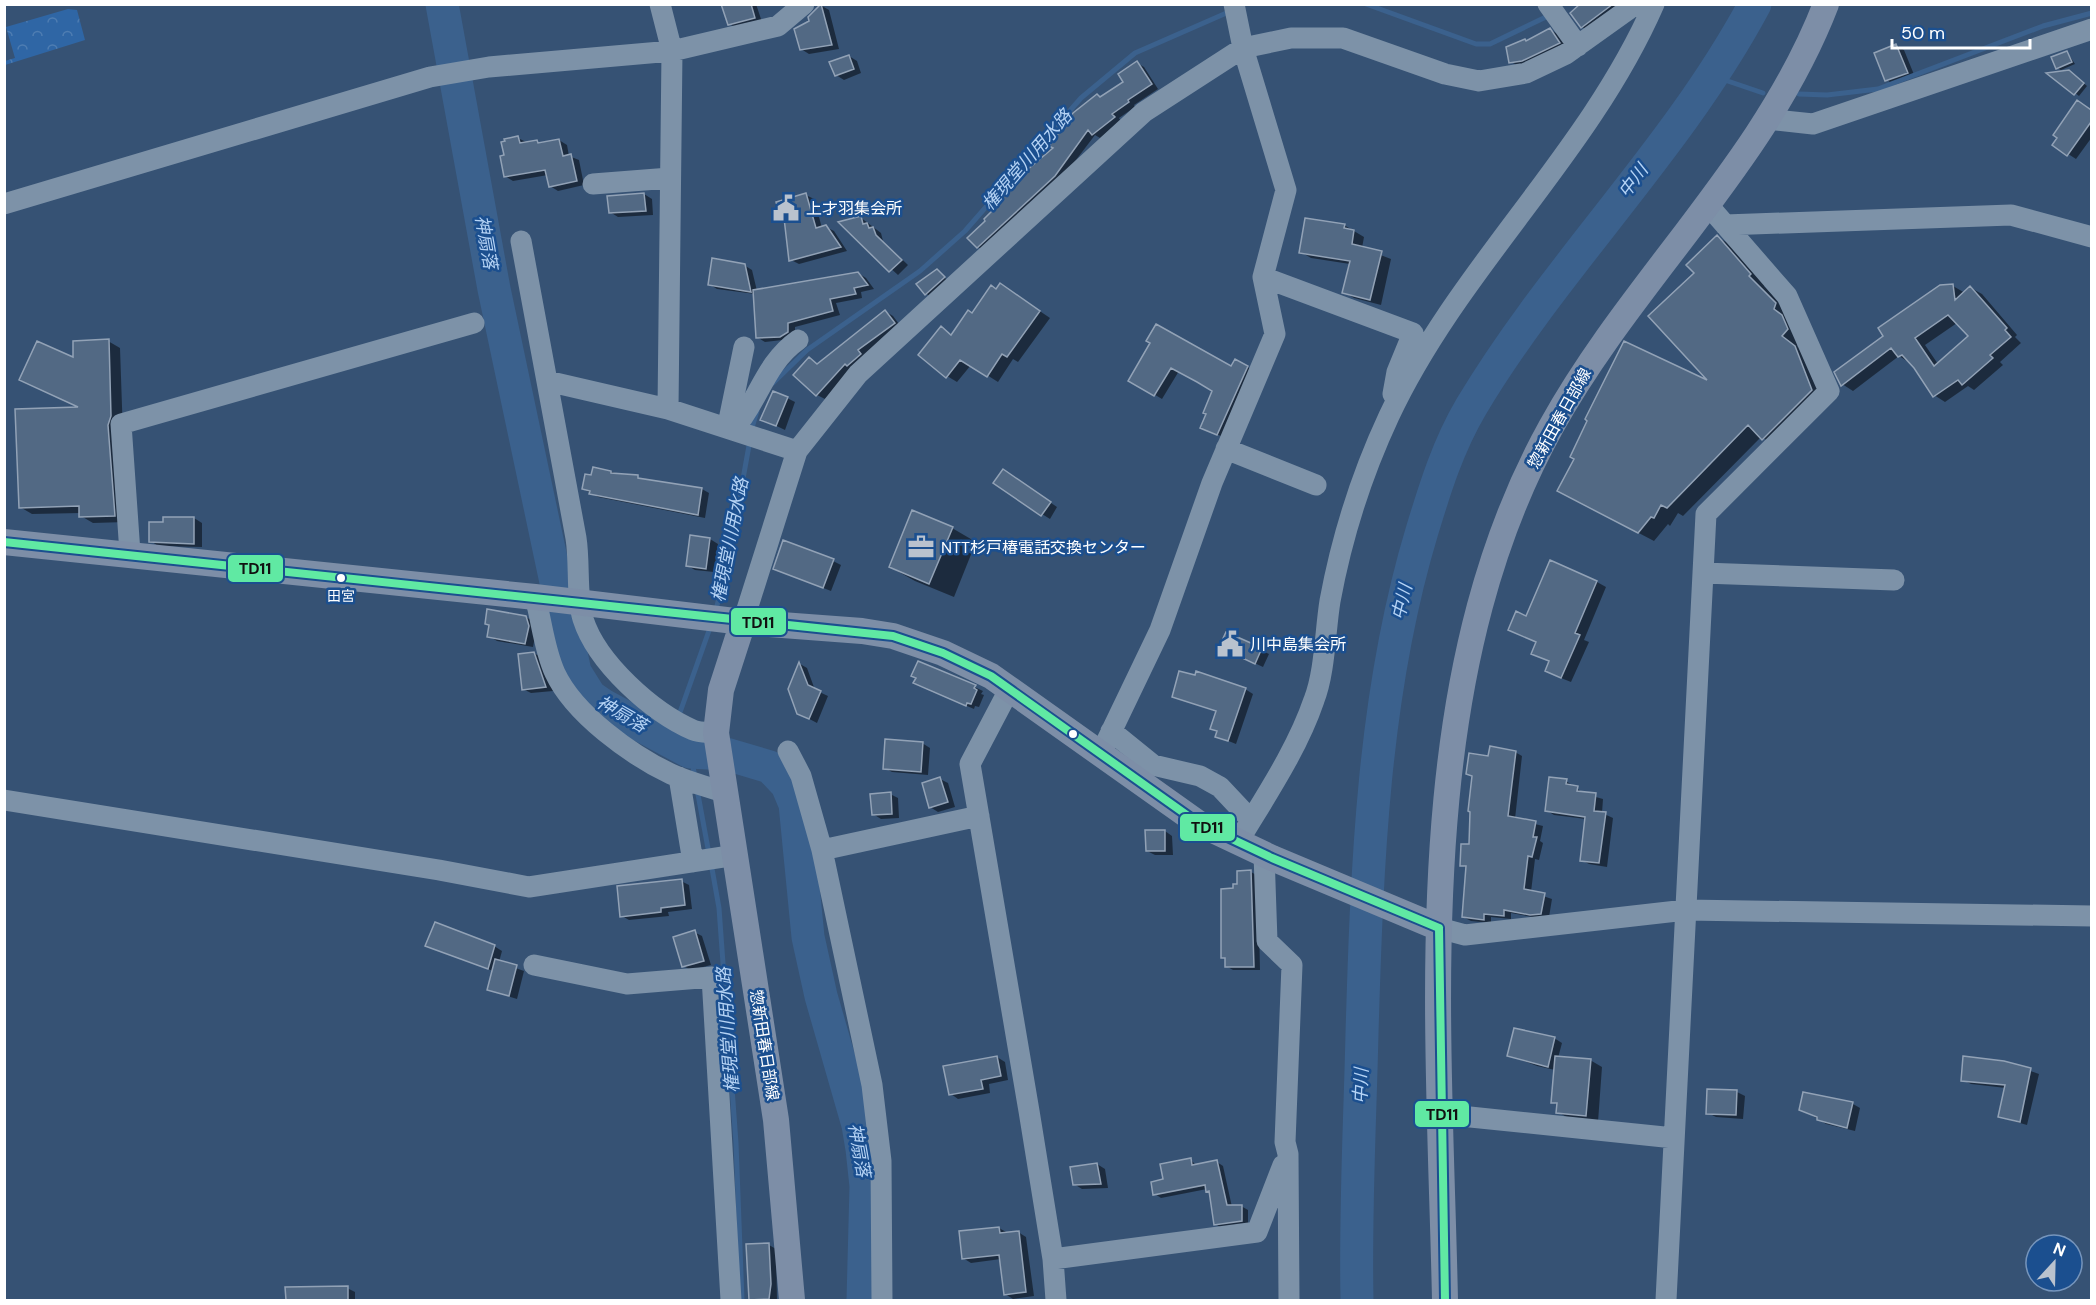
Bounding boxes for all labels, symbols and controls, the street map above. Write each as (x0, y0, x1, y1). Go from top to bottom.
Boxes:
scale bar (1892, 12, 2030, 50)
text: 50 m (1901, 21, 1945, 45)
water label: 権現堂川用水路 (977, 103, 1079, 215)
water label: 中川 (1613, 158, 1655, 203)
public building icon: 上才羽集会所 (771, 193, 801, 223)
place label: 上才羽集会所 (806, 198, 902, 219)
water label: 神扇落 (469, 213, 503, 274)
street label: 惣新田春日部線 (1523, 364, 1596, 472)
water label: 権現堂川用水路 (706, 474, 754, 604)
office icon: NTT杉戸椿電話交換センター (906, 532, 936, 562)
place label: NTT杉戸椿電話交換センター (941, 537, 1146, 558)
line badge: TD11 (227, 554, 284, 583)
text: TD11 (239, 558, 271, 579)
marker: 田宮 (335, 572, 347, 584)
water label: 中川 (1386, 580, 1418, 622)
place label: 田宮 (327, 587, 355, 605)
line badge: TD11 (730, 607, 787, 636)
text: TD11 (742, 612, 774, 633)
public building icon: 川中島集会所 (1215, 629, 1245, 659)
place label: 川中島集会所 (1250, 634, 1346, 655)
water label: 神扇落 (593, 690, 654, 739)
unlabelled marker (1067, 728, 1079, 740)
line badge: TD11 (1179, 813, 1236, 842)
text: TD11 (1191, 817, 1223, 838)
water label: 権現堂川用水路 (711, 964, 744, 1094)
street label: 惣新田春日部線 (745, 988, 784, 1102)
water label: 中川 (1348, 1066, 1374, 1104)
line badge: TD11 (1414, 1100, 1470, 1128)
text: TD11 (1426, 1104, 1458, 1125)
water label: 神扇落 (842, 1121, 876, 1182)
north arrow (2024, 1233, 2084, 1293)
text: N (2050, 1238, 2069, 1261)

